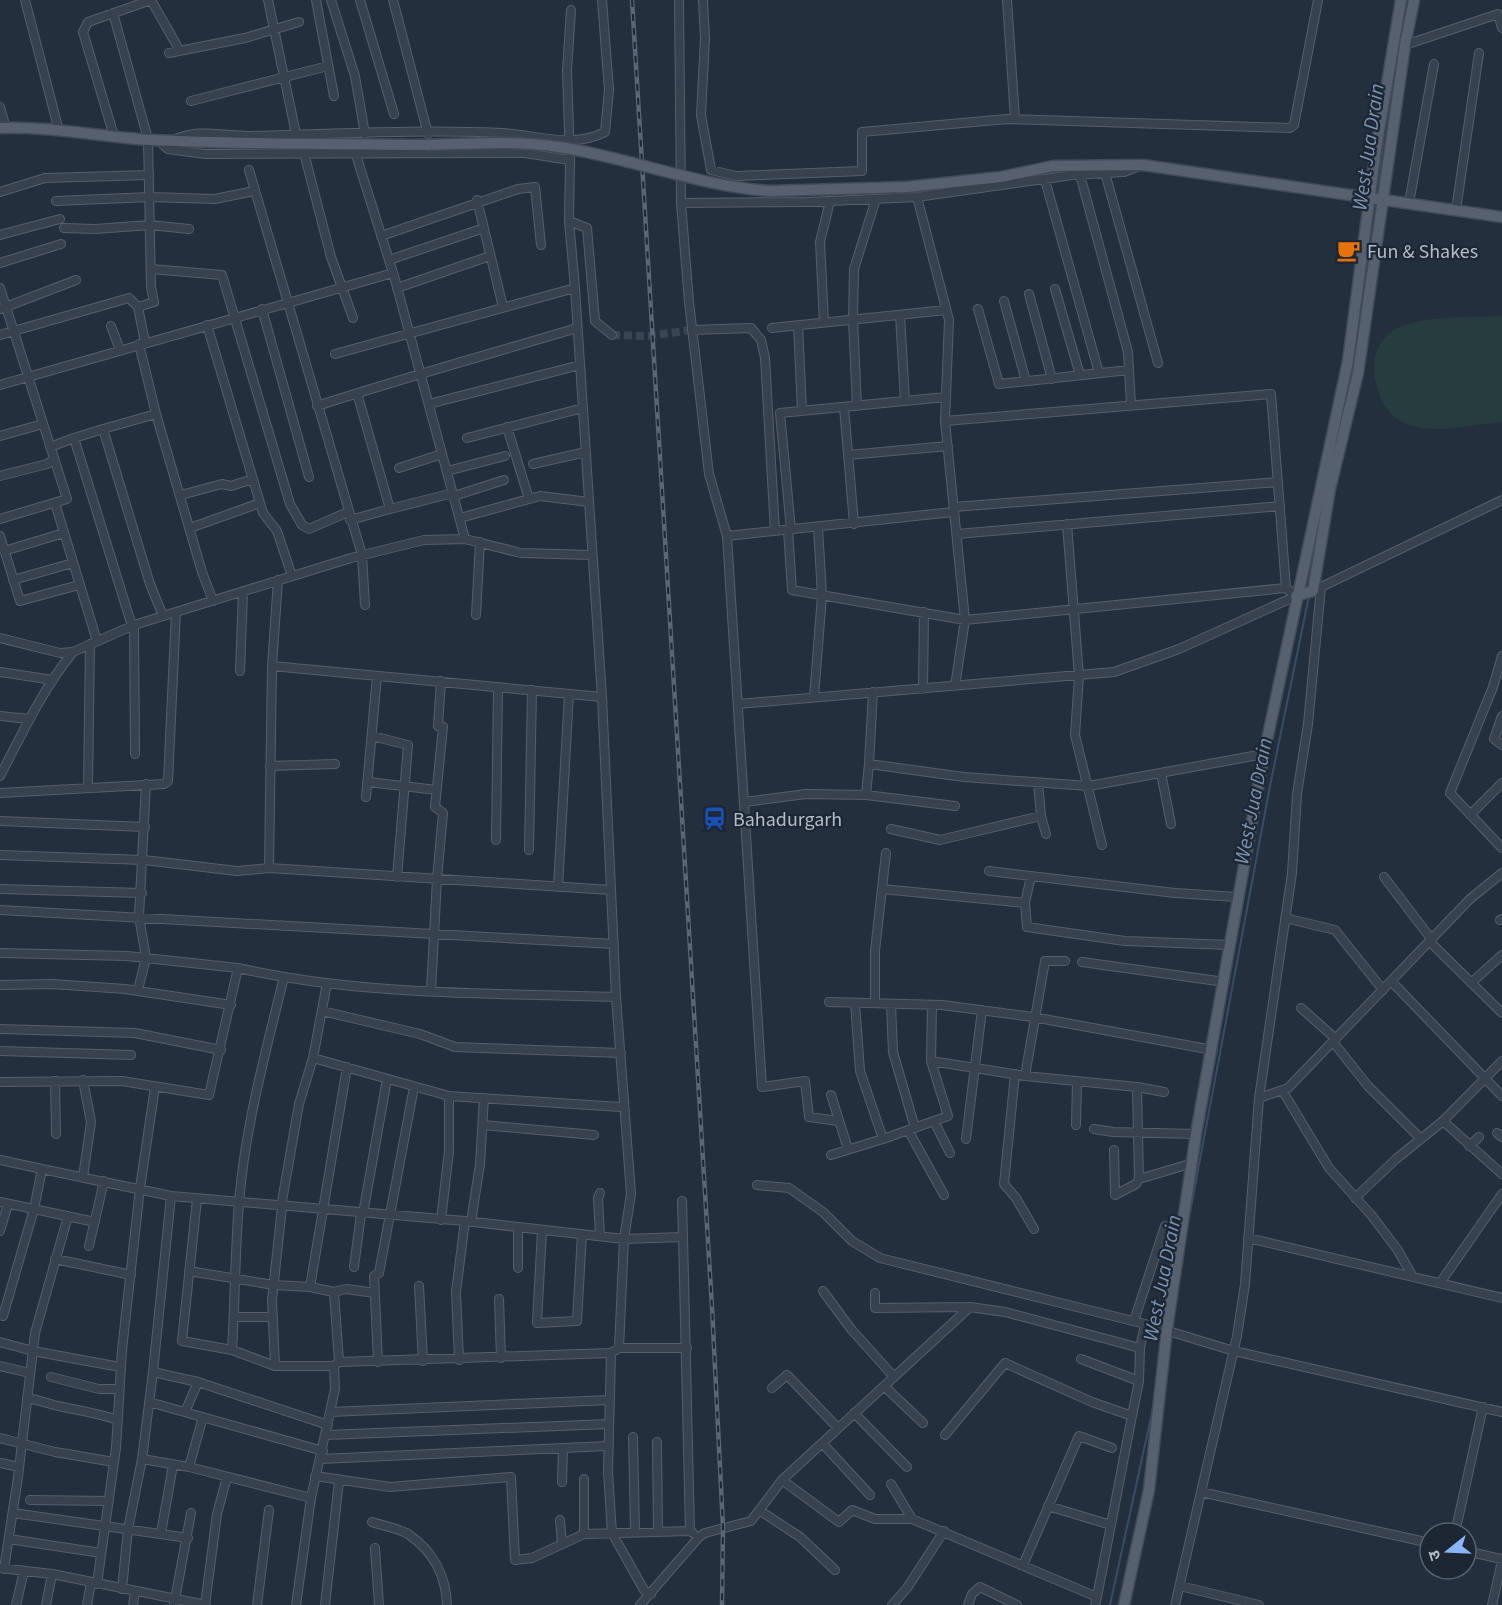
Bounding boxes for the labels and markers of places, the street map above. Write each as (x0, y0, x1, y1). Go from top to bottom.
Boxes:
cafe icon: Fun & Shakes (1336, 238, 1362, 264)
place label: Fun & Shakes (1367, 238, 1478, 266)
station icon: Bahadurgarh (702, 806, 728, 832)
place label: Bahadurgarh (733, 806, 842, 834)

